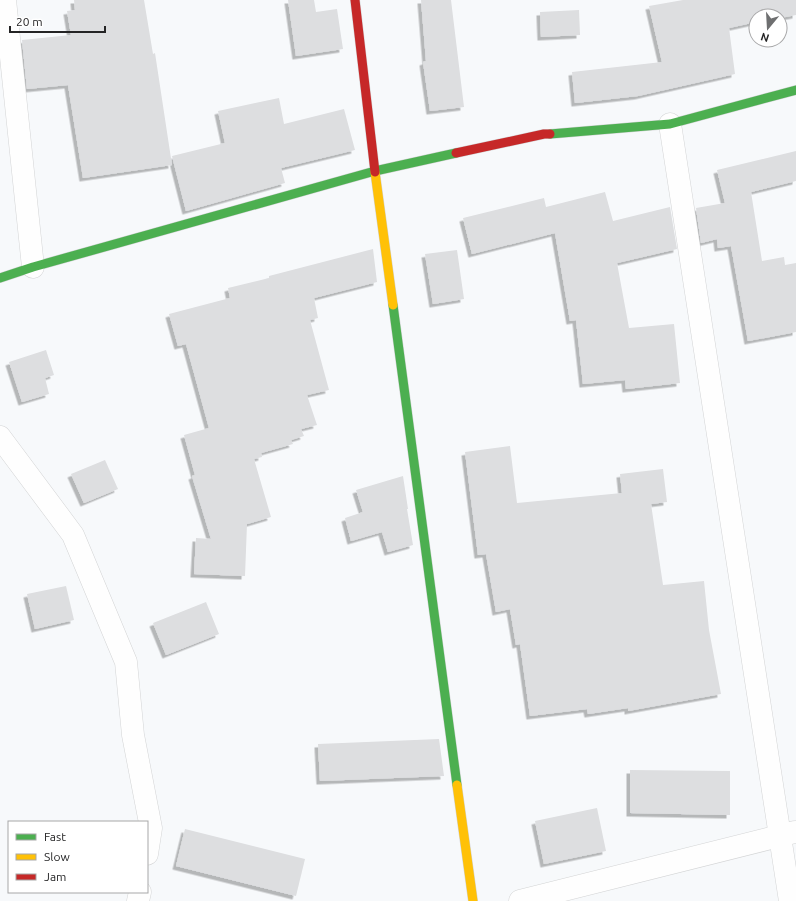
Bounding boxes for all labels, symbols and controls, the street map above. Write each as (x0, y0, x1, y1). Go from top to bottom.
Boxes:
scale bar (10, 8, 105, 34)
north arrow (748, 8, 788, 48)
text: 20 m (16, 15, 43, 28)
text: N (759, 31, 771, 44)
legend (8, 821, 148, 893)
text: Fast (44, 830, 66, 843)
text: Slow (44, 850, 70, 863)
text: Jam (44, 870, 66, 883)

